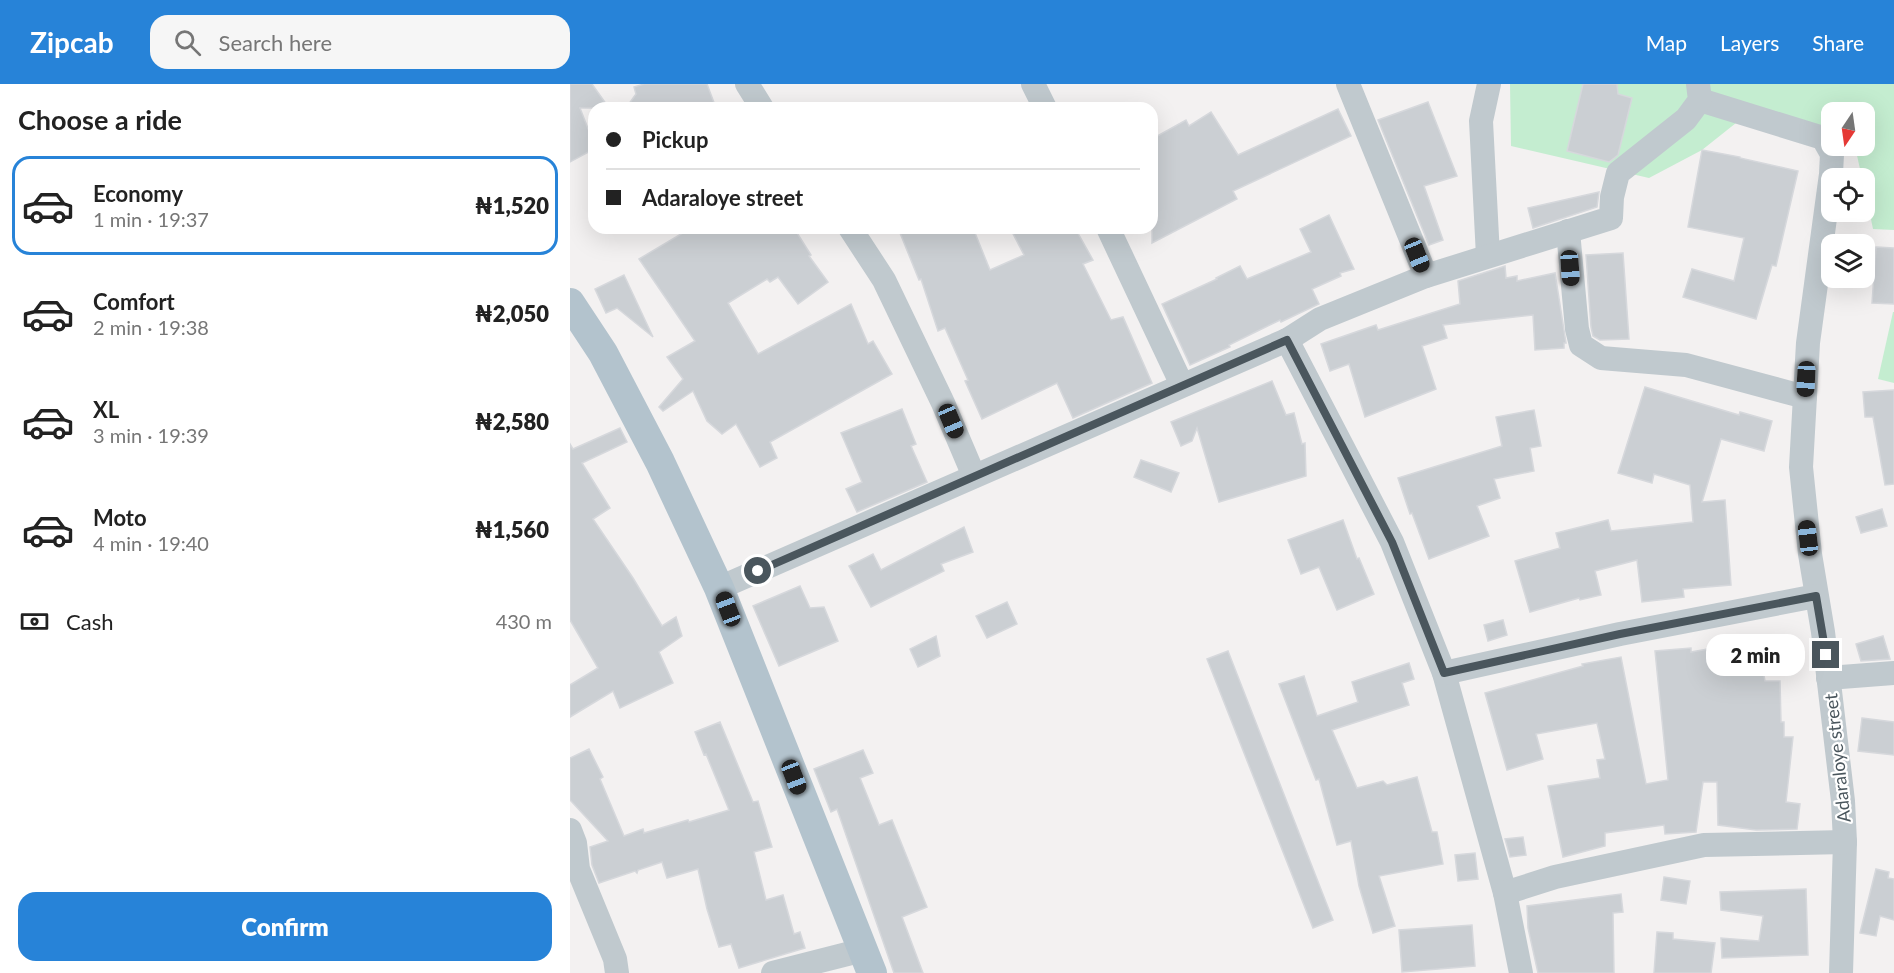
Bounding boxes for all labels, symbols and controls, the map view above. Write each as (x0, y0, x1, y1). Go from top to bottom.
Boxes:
search box (150, 15, 570, 69)
text: Zipcab (30, 25, 114, 59)
icon: search (171, 26, 204, 59)
text: Search here (219, 29, 332, 56)
text: Map (1646, 30, 1687, 55)
text: Layers (1720, 30, 1779, 55)
text: Share (1812, 30, 1864, 55)
north arrow (1821, 102, 1875, 156)
map controls (1821, 102, 1875, 288)
text: Choose a ride (18, 103, 182, 136)
text: Pickup (642, 126, 708, 153)
button: locate (1821, 168, 1875, 222)
icon: car (21, 179, 75, 233)
text: Economy (93, 180, 183, 207)
text: Adaraloye street (642, 184, 803, 211)
text: ₦1,520 (475, 192, 549, 219)
text: 1 min · 19:37 (93, 207, 209, 231)
button: layers (1821, 234, 1875, 288)
car (1402, 235, 1432, 275)
car (1560, 249, 1580, 287)
icon: car (21, 287, 75, 341)
text: Comfort (93, 288, 175, 315)
text: ₦2,050 (475, 300, 549, 327)
text: 2 min · 19:38 (93, 315, 209, 339)
car (1796, 361, 1816, 397)
icon: car (21, 395, 75, 449)
text: XL (93, 396, 119, 423)
car (936, 401, 966, 441)
text: ₦2,580 (475, 408, 549, 435)
text: 3 min · 19:39 (93, 423, 209, 447)
icon: car (21, 503, 75, 557)
text: Moto (93, 504, 147, 531)
text: ₦1,560 (475, 516, 549, 543)
car (1797, 519, 1819, 557)
text: 4 min · 19:40 (93, 531, 209, 555)
route start (744, 557, 771, 584)
car (713, 589, 743, 629)
icon: cash (18, 605, 51, 638)
text: Cash (66, 608, 113, 635)
text: 430 m (496, 609, 552, 633)
callout: 2 min (1706, 634, 1805, 676)
route end (1812, 641, 1839, 668)
text: 2 min (1731, 643, 1780, 667)
street label: Adaraloye street (1819, 692, 1855, 824)
car (779, 757, 809, 797)
button: Confirm (18, 892, 552, 961)

